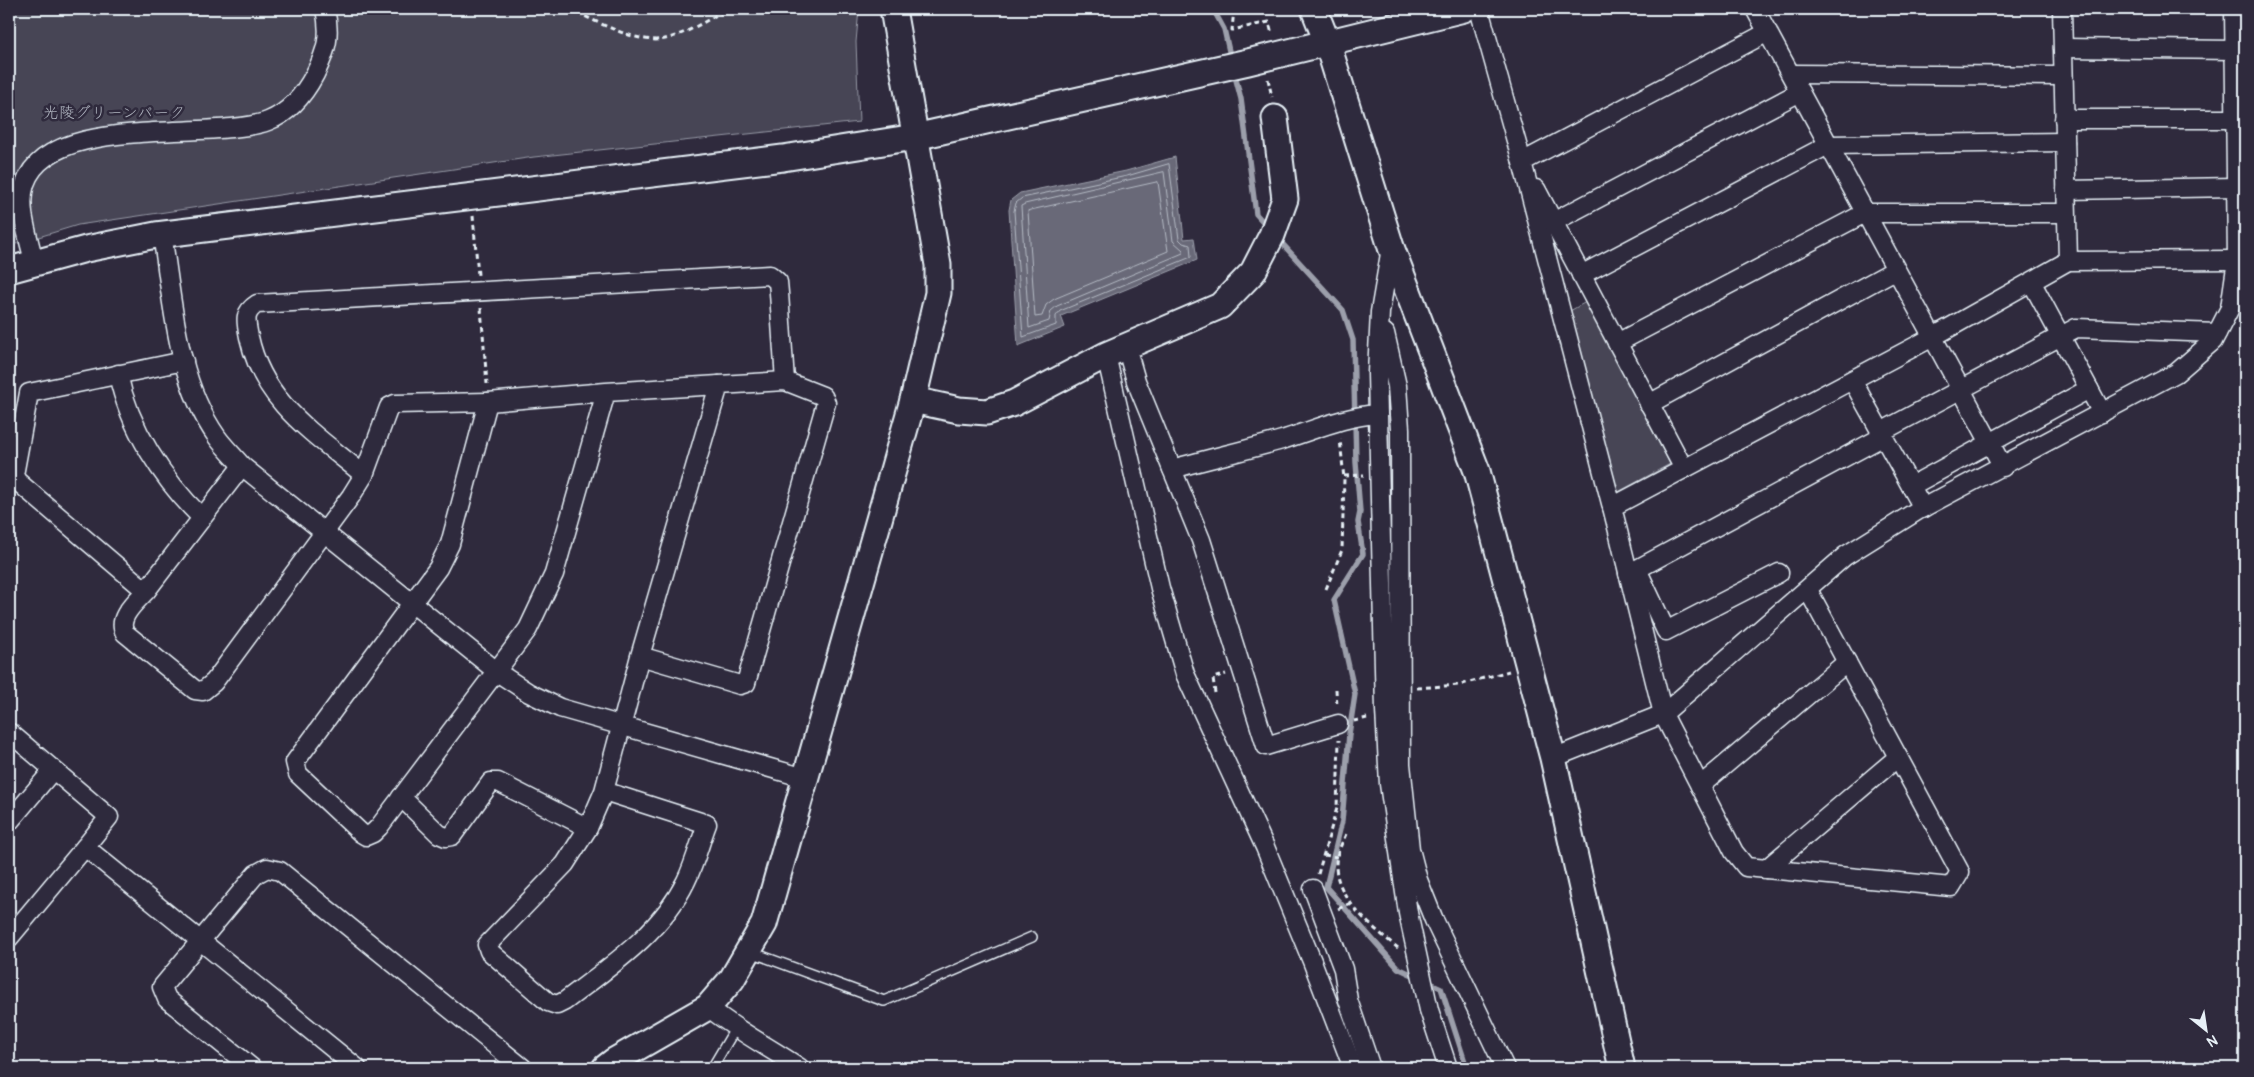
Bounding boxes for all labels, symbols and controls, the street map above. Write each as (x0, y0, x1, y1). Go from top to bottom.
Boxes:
park label: 光陵グリーンパーク (43, 103, 185, 123)
north arrow (2182, 1004, 2232, 1054)
text: N (2204, 1031, 2221, 1051)

